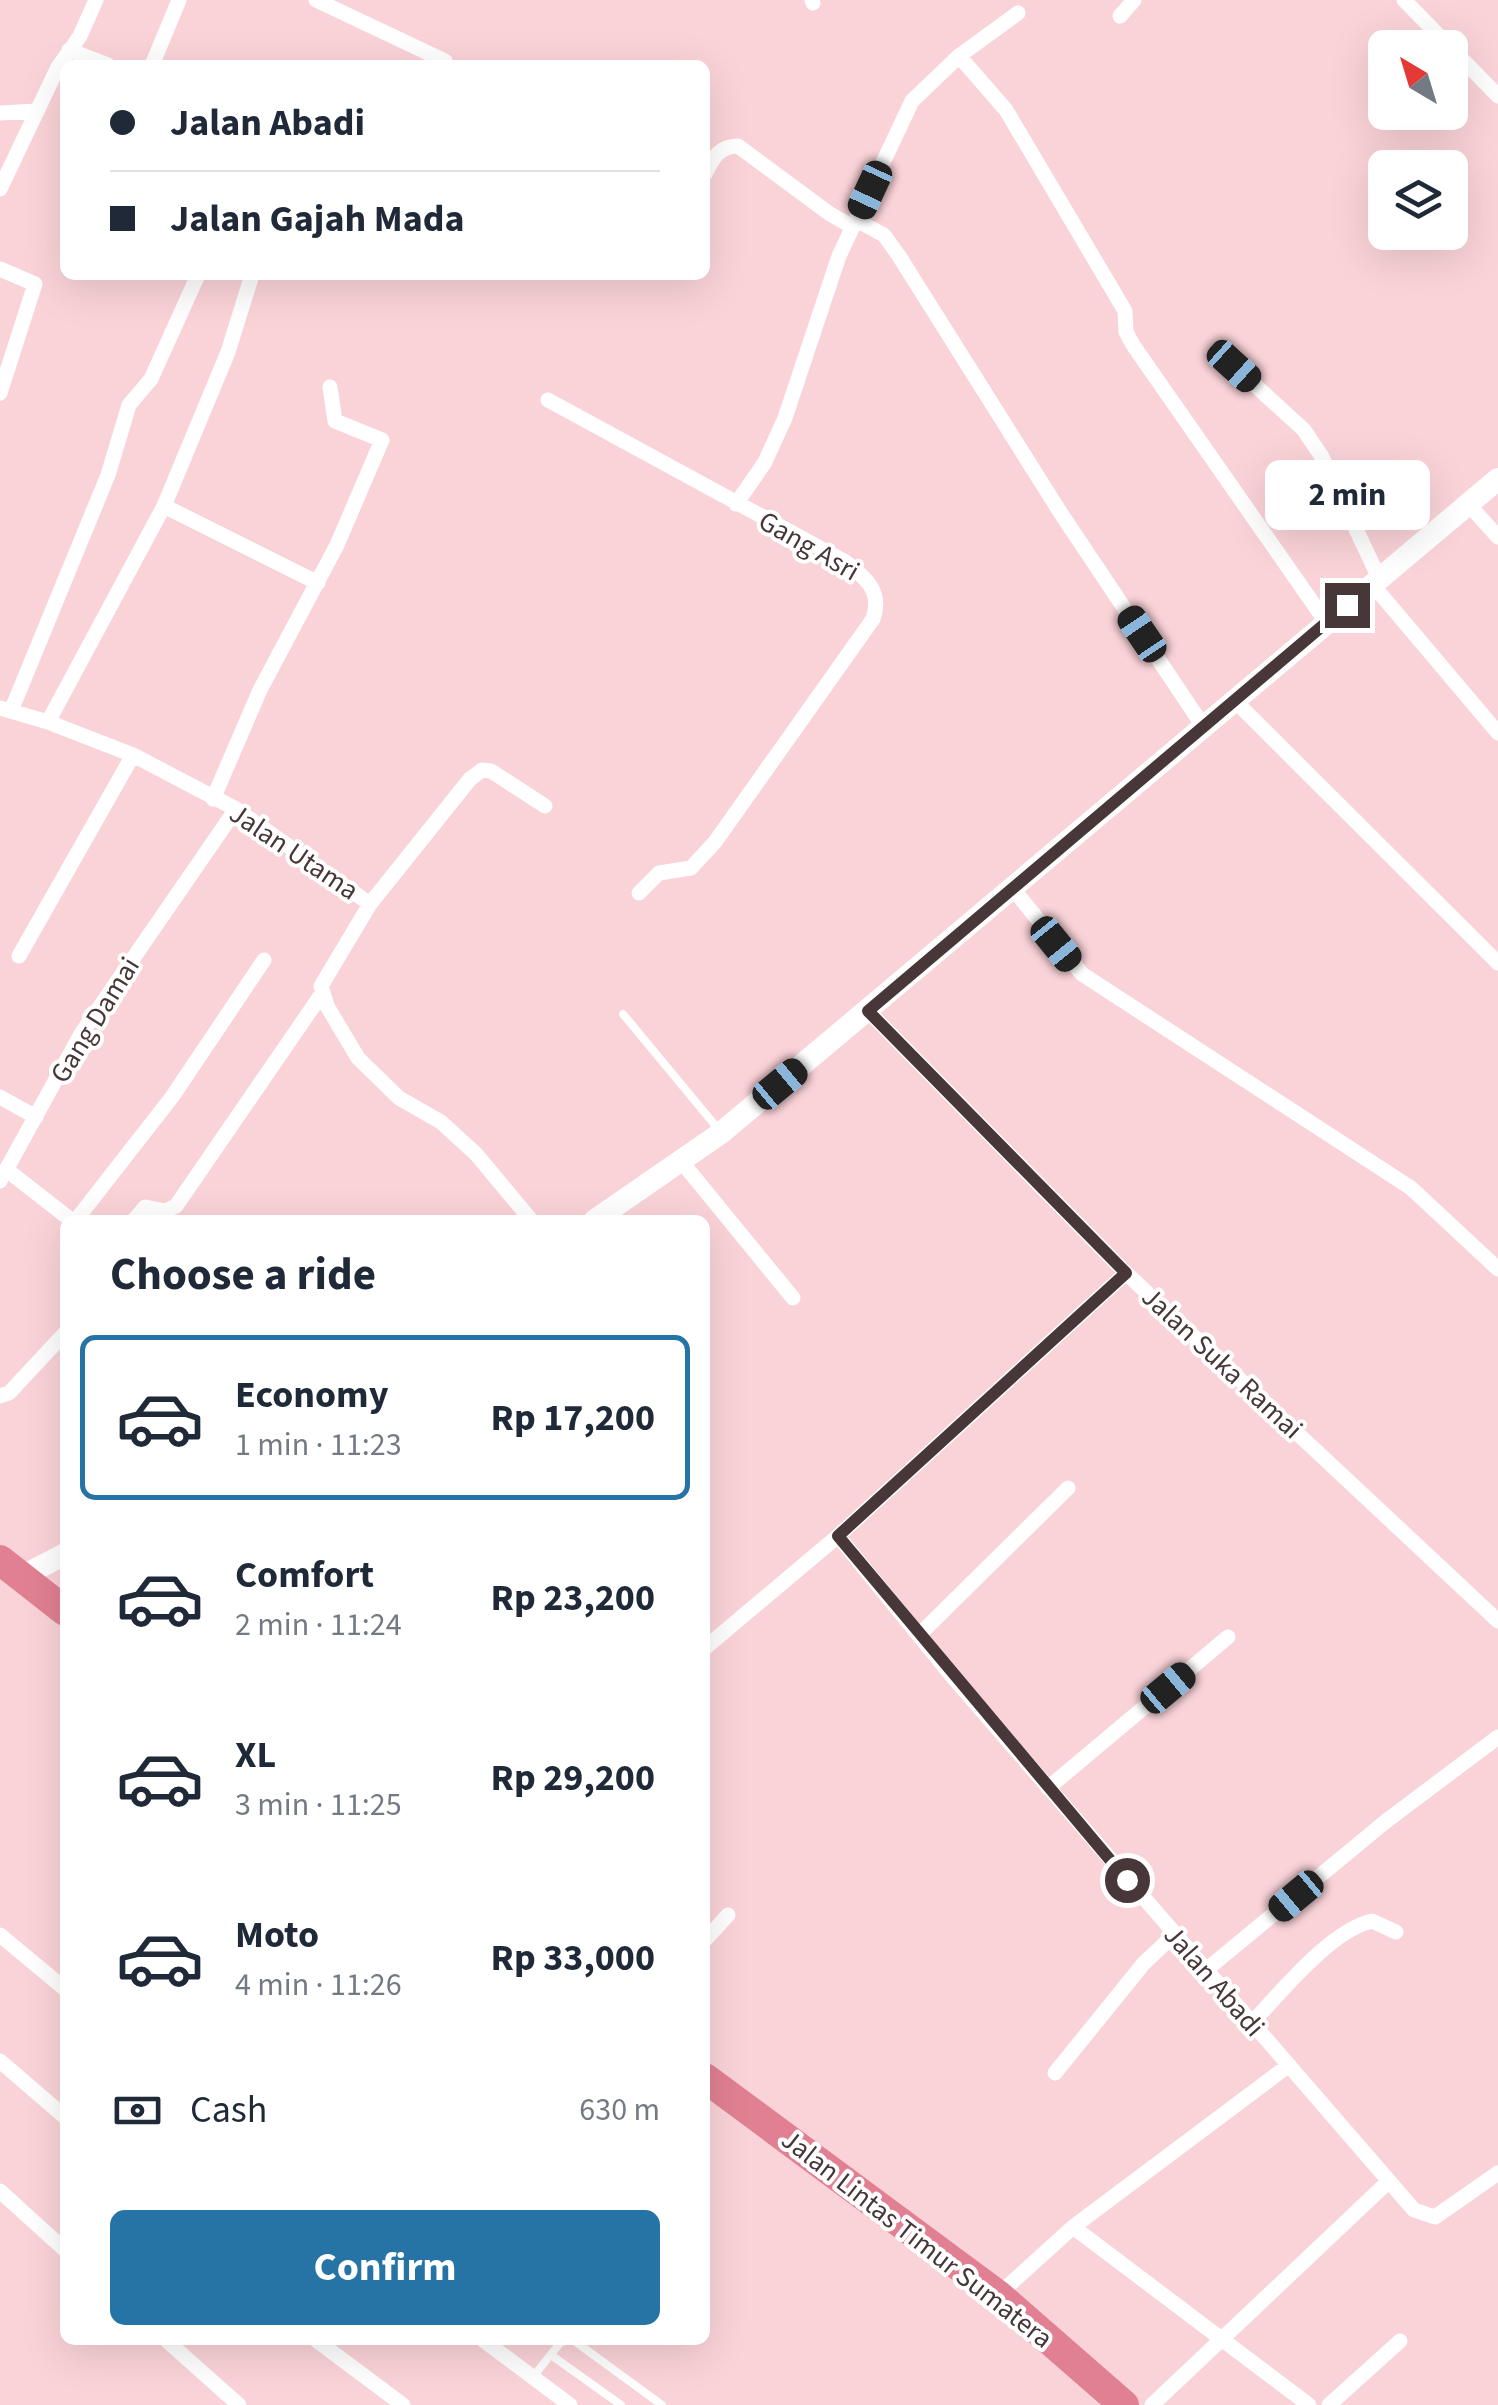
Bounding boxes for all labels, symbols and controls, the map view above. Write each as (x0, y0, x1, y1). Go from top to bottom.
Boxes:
north arrow (1368, 30, 1468, 130)
map controls (1368, 30, 1468, 250)
text: Jalan Abadi (170, 96, 365, 150)
button: layers (1368, 150, 1468, 250)
car (844, 156, 896, 224)
text: Jalan Gajah Mada (170, 192, 465, 246)
car (1202, 335, 1266, 397)
callout: 2 min (1264, 460, 1430, 530)
text: 2 min (1309, 472, 1386, 518)
street label: Gang Asri (751, 501, 867, 591)
route end (1325, 583, 1370, 628)
car (1113, 601, 1171, 667)
street label: Jalan Utama (221, 794, 367, 910)
car (1025, 911, 1087, 977)
street label: Gang Damai (40, 949, 150, 1091)
car (747, 1053, 813, 1115)
text: Choose a ride (110, 1243, 376, 1307)
street label: Jalan Suka Ramai (1133, 1278, 1311, 1448)
text: Economy (235, 1368, 388, 1422)
icon: car (115, 1373, 205, 1463)
text: Rp 17,200 (491, 1391, 655, 1445)
text: 1 min · 11:23 (235, 1422, 402, 1468)
text: Comfort (235, 1548, 374, 1602)
icon: car (115, 1553, 205, 1643)
text: Rp 23,200 (491, 1571, 655, 1625)
text: 2 min · 11:24 (235, 1602, 402, 1648)
car (1135, 1657, 1201, 1719)
text: XL (235, 1728, 276, 1782)
icon: car (115, 1733, 205, 1823)
text: Rp 29,200 (491, 1751, 655, 1805)
text: 3 min · 11:25 (235, 1782, 402, 1828)
route start (1105, 1858, 1150, 1903)
car (1263, 1865, 1329, 1927)
text: Moto (235, 1908, 319, 1962)
icon: car (115, 1913, 205, 2003)
street label: Jalan Abadi (1154, 1916, 1274, 2046)
text: Rp 33,000 (491, 1931, 655, 1985)
text: 4 min · 11:26 (235, 1962, 402, 2008)
icon: cash (110, 2083, 165, 2138)
text: Cash (190, 2083, 267, 2137)
text: 630 m (579, 2087, 660, 2133)
street label: Jalan Lintas Timur Sumatera (773, 2120, 1061, 2358)
button: Confirm (110, 2210, 660, 2325)

